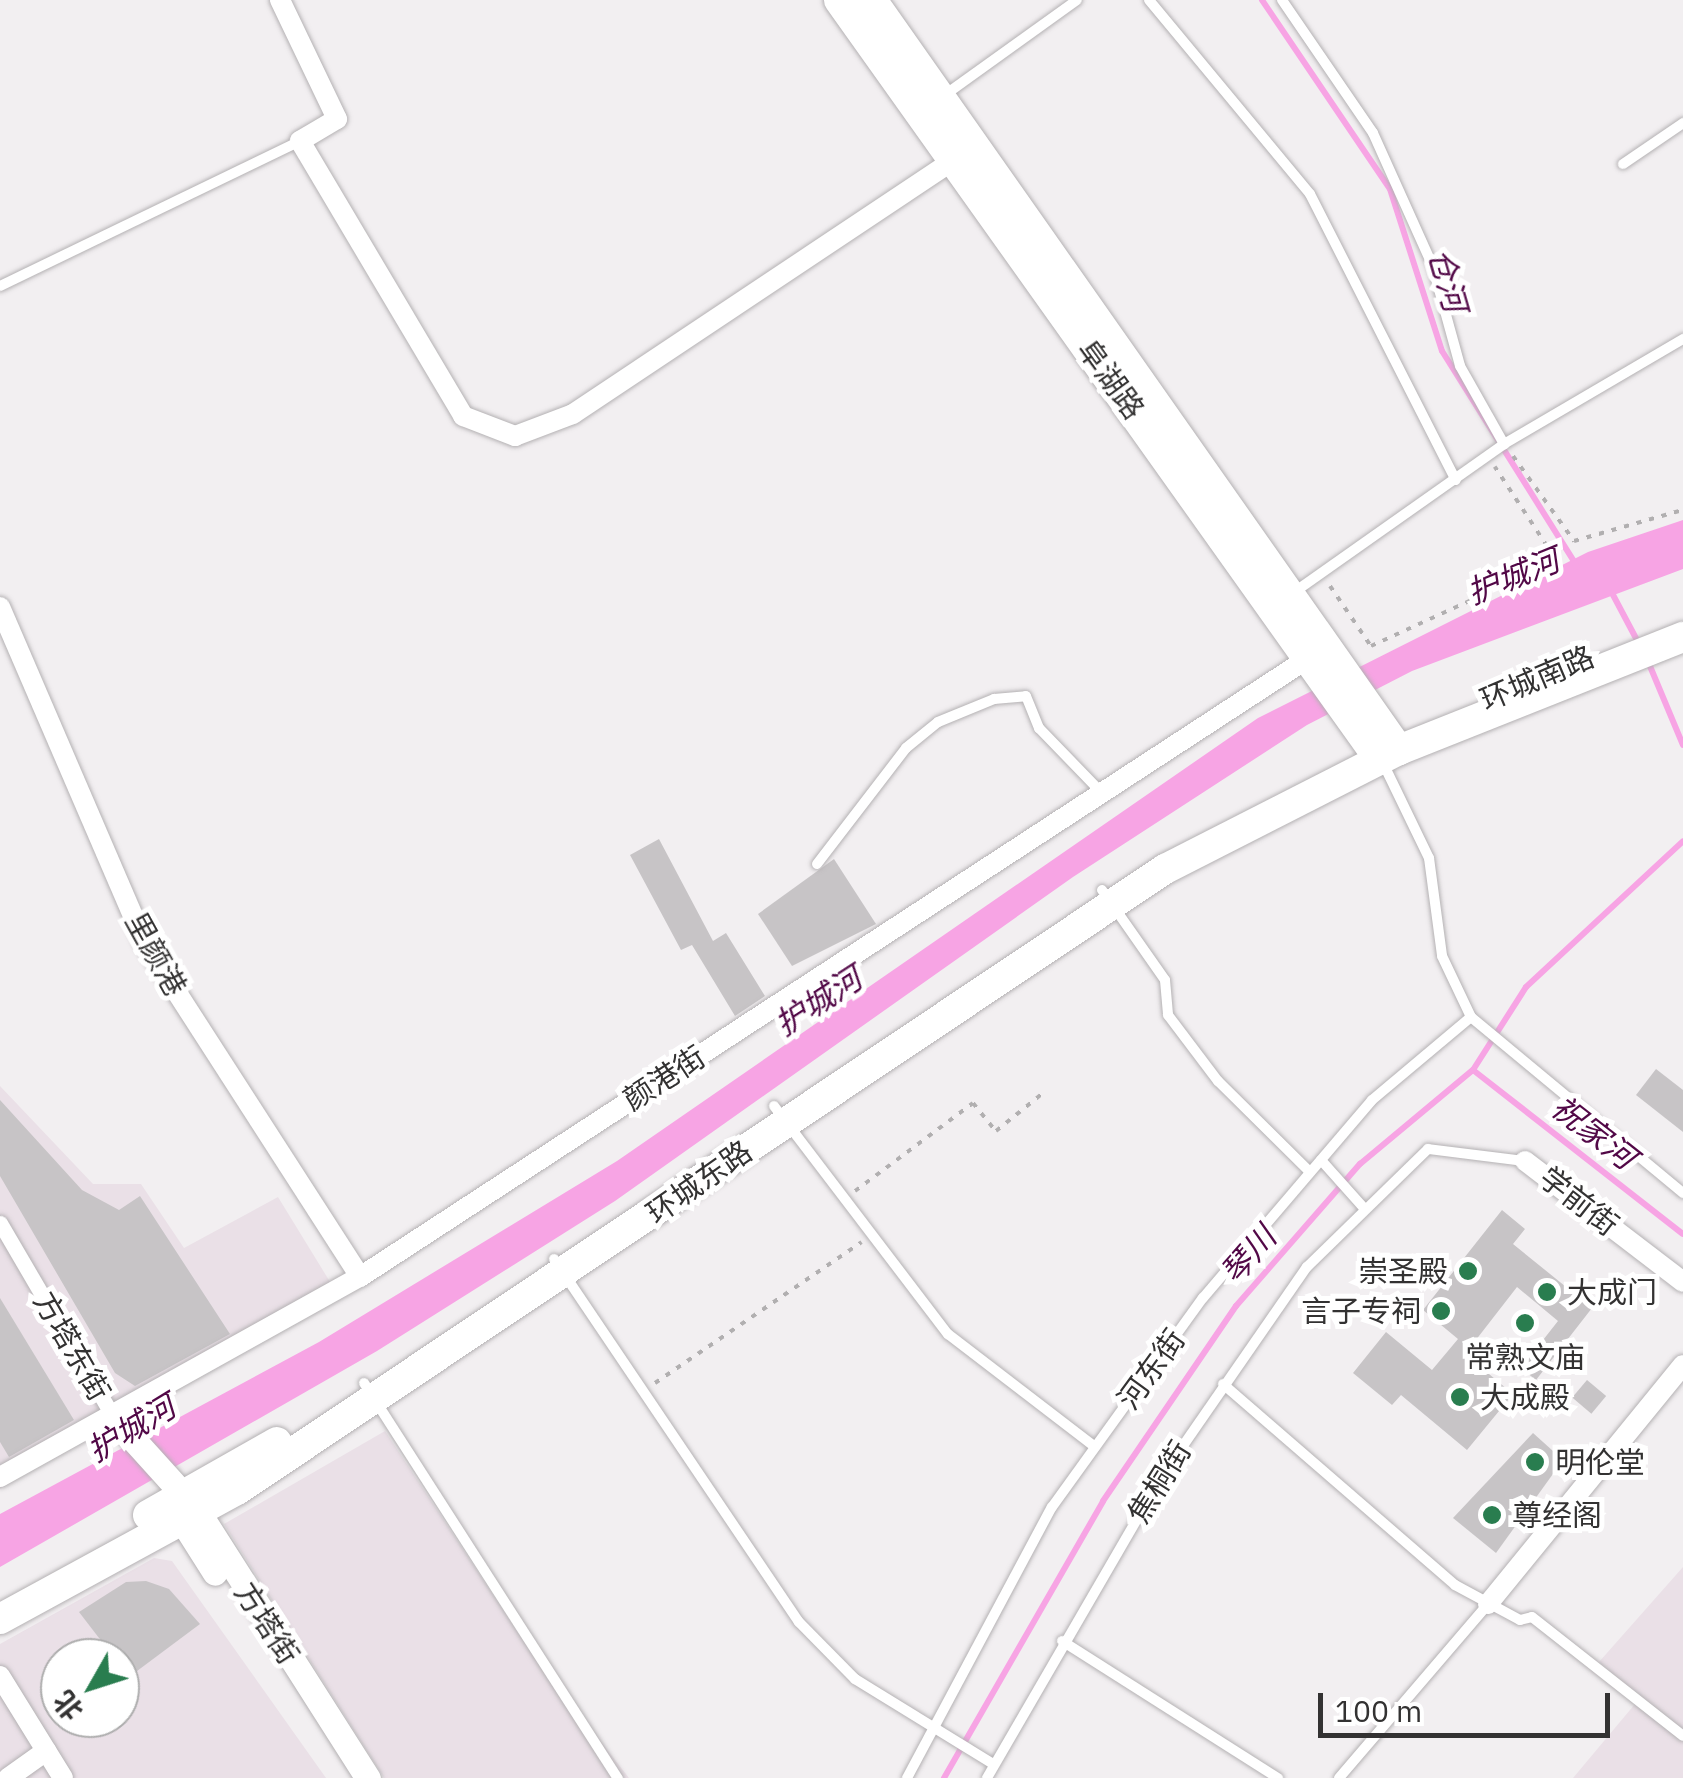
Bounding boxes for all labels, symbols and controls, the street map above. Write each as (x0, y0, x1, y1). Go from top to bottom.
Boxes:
water label: 仓河 (1421, 244, 1475, 316)
street label: 阜湖路 (1070, 332, 1152, 426)
water label: 护城河 (1461, 540, 1565, 612)
street label: 环城南路 (1475, 638, 1599, 718)
street label: 里颜港 (118, 906, 194, 1002)
water label: 护城河 (767, 959, 869, 1043)
street label: 颜港街 (616, 1038, 712, 1118)
water label: 祝家河 (1544, 1087, 1644, 1177)
street label: 环城东路 (640, 1133, 758, 1231)
street label: 学前街 (1532, 1159, 1626, 1243)
water label: 琴川 (1213, 1218, 1283, 1292)
place label: 崇圣殿 (1358, 1253, 1448, 1289)
marker: 崇圣殿 (1457, 1260, 1479, 1282)
place label: 大成门 (1567, 1274, 1657, 1310)
marker: 大成门 (1536, 1281, 1558, 1303)
street label: 方塔东街 (26, 1285, 118, 1407)
place label: 言子专祠 (1301, 1293, 1421, 1329)
marker: 言子专祠 (1430, 1300, 1452, 1322)
marker: 常熟文庙 (1514, 1312, 1536, 1334)
street label: 河东街 (1110, 1322, 1192, 1416)
place label: 常熟文庙 (1465, 1339, 1585, 1375)
place label: 大成殿 (1480, 1379, 1570, 1415)
marker: 大成殿 (1449, 1386, 1471, 1408)
water label: 护城河 (80, 1387, 182, 1469)
street label: 焦桐街 (1120, 1434, 1198, 1530)
place label: 明伦堂 (1555, 1444, 1645, 1480)
marker: 明伦堂 (1524, 1451, 1546, 1473)
place label: 尊经阁 (1512, 1497, 1602, 1533)
marker: 尊经阁 (1481, 1504, 1503, 1526)
street label: 方塔街 (227, 1575, 307, 1671)
north arrow (40, 1638, 140, 1738)
scale bar (1323, 1673, 1616, 1735)
text: 北 (45, 1683, 91, 1728)
text: 100 m (1335, 1691, 1422, 1730)

